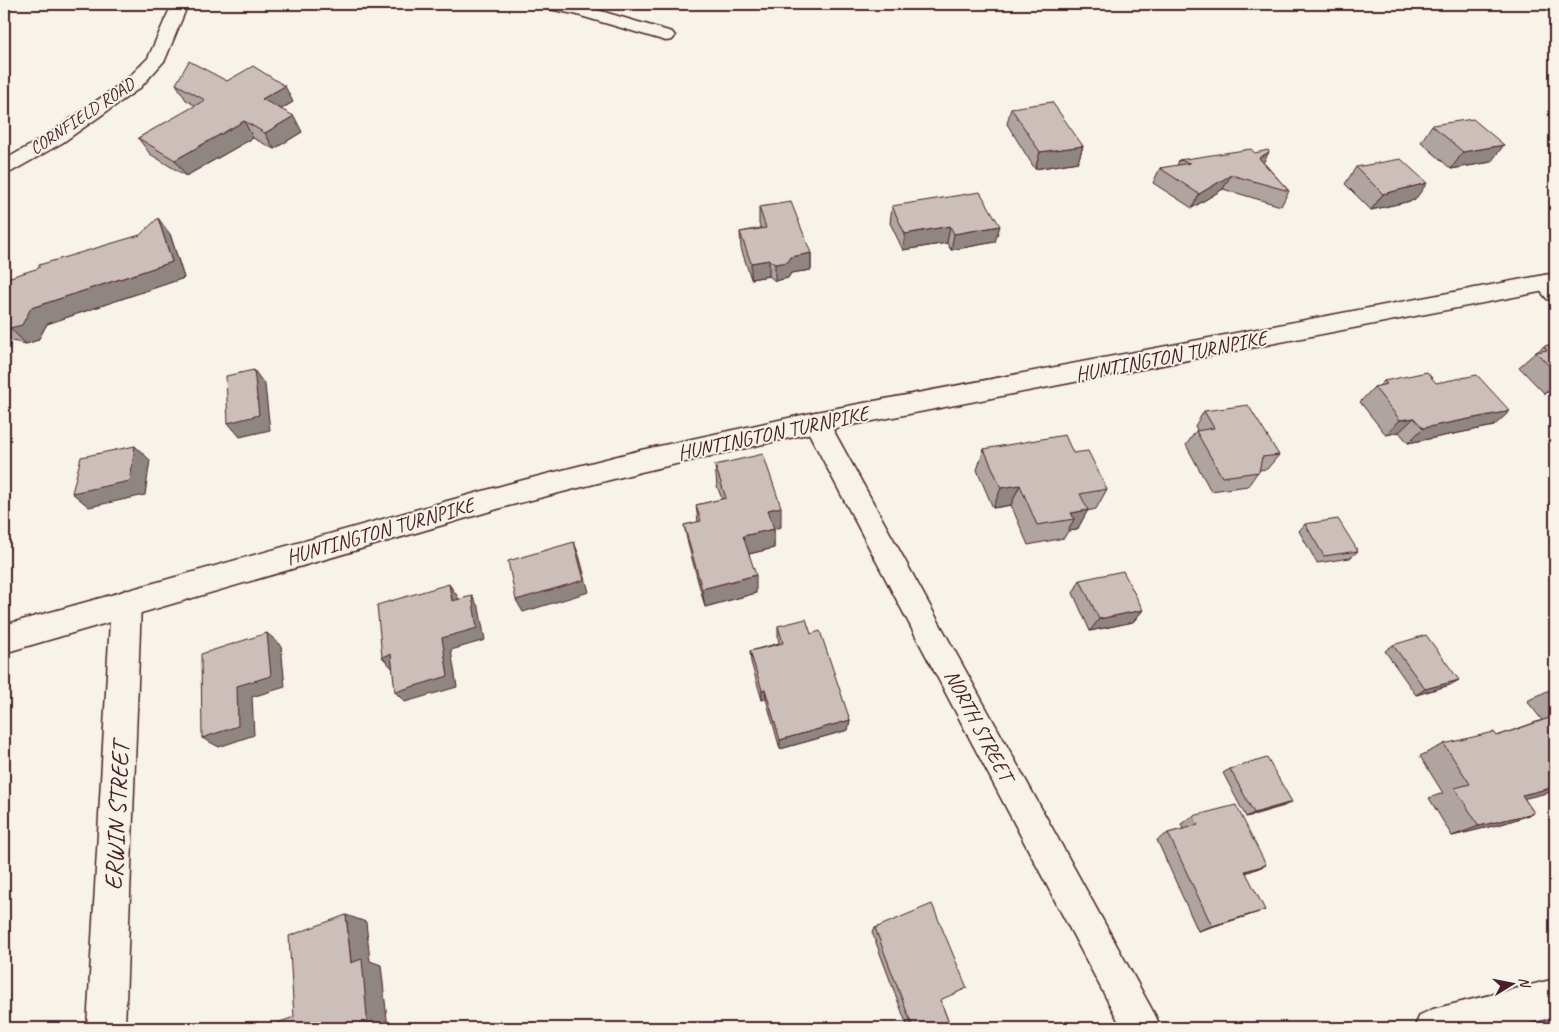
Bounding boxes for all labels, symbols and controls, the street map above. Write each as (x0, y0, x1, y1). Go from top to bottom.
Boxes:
street label: CORNFIELD ROAD (25, 72, 140, 159)
street label: HUNTINGTON TURNPIKE (1073, 324, 1271, 387)
street label: HUNTINGTON TURNPIKE (675, 400, 873, 466)
street label: HUNTINGTON TURNPIKE (283, 491, 479, 570)
street label: NORTH STREET (939, 665, 1022, 790)
street label: ERWIN STREET (97, 736, 137, 891)
north arrow (1486, 960, 1536, 1010)
text: N (1515, 976, 1534, 990)

